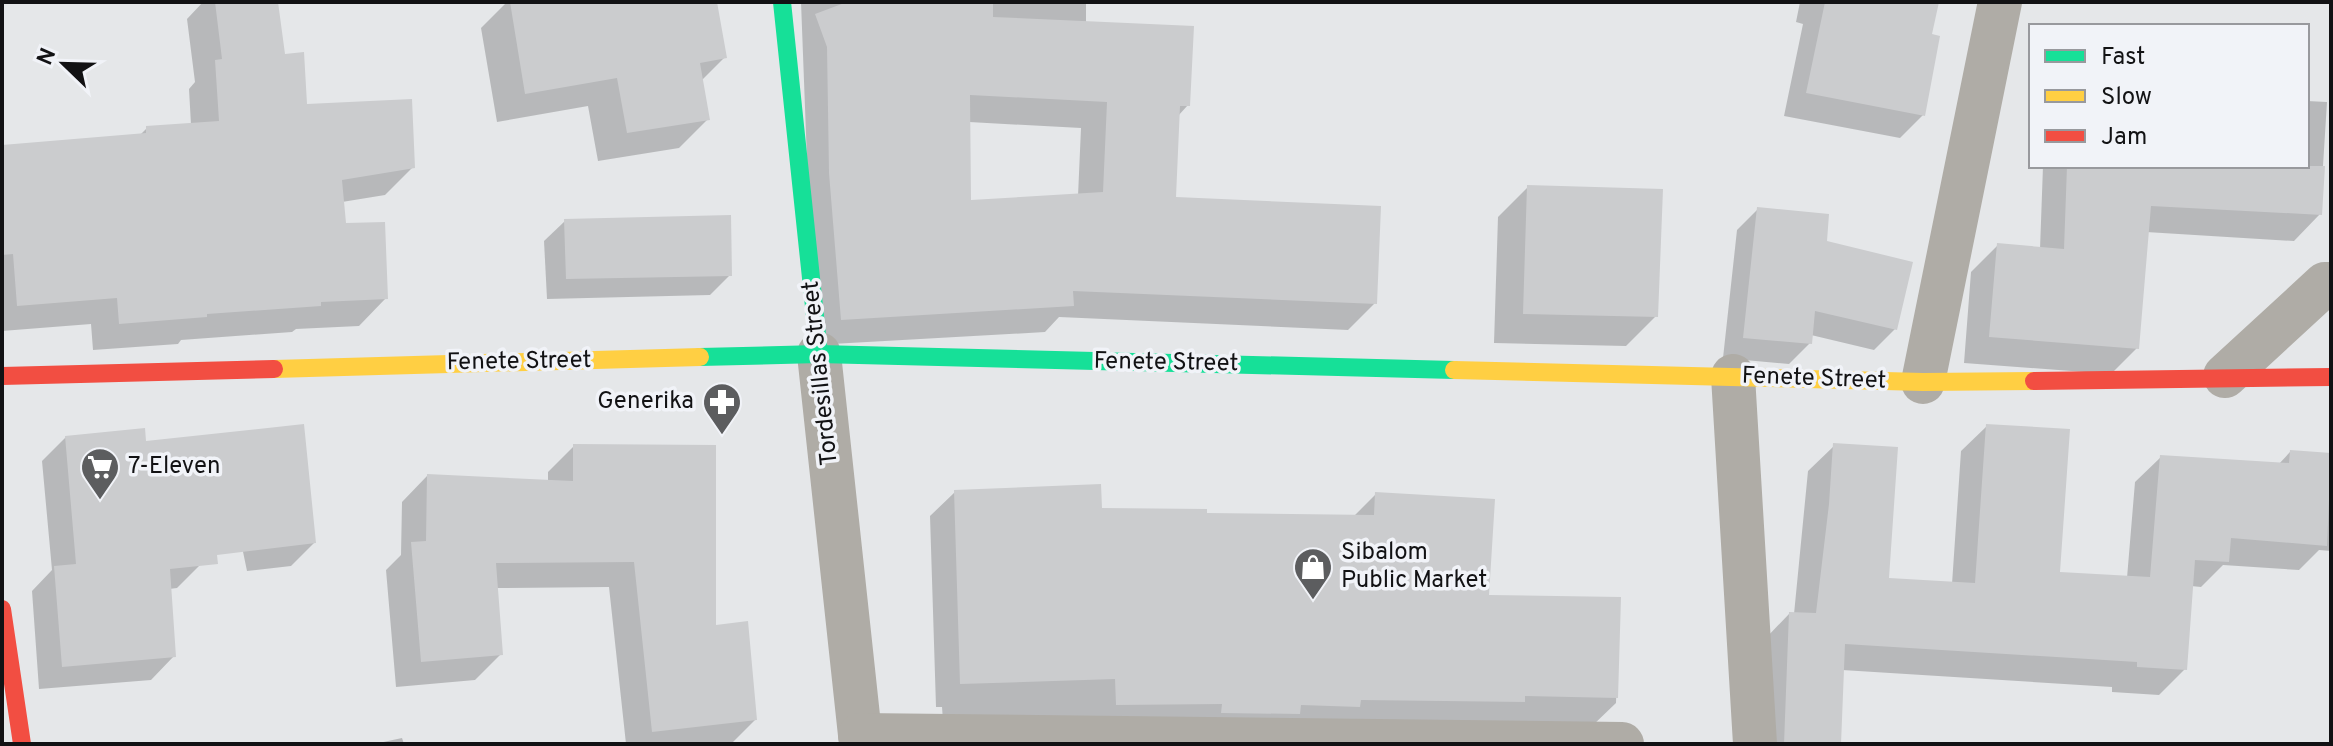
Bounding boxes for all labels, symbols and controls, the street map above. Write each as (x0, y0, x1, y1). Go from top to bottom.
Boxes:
north arrow (24, 24, 104, 104)
legend (2029, 24, 2309, 168)
text: Fast (2101, 43, 2145, 73)
text: N (32, 45, 63, 70)
text: Slow (2101, 83, 2152, 113)
text: Jam (2101, 123, 2147, 153)
street label: Tordesillas Street (796, 279, 846, 467)
street label: Fenete Street (446, 346, 592, 378)
street label: Fenete Street (1093, 347, 1239, 379)
street label: Fenete Street (1741, 361, 1887, 397)
pharmacy icon: Generika (701, 381, 743, 436)
place label: Generika (597, 387, 694, 417)
supermarket icon: 7-Eleven (79, 446, 121, 501)
place label: 7-Eleven (128, 452, 221, 482)
place label: Sibalom Public Market (1341, 538, 1487, 596)
shop icon: Sibalom Public Market (1292, 546, 1334, 601)

